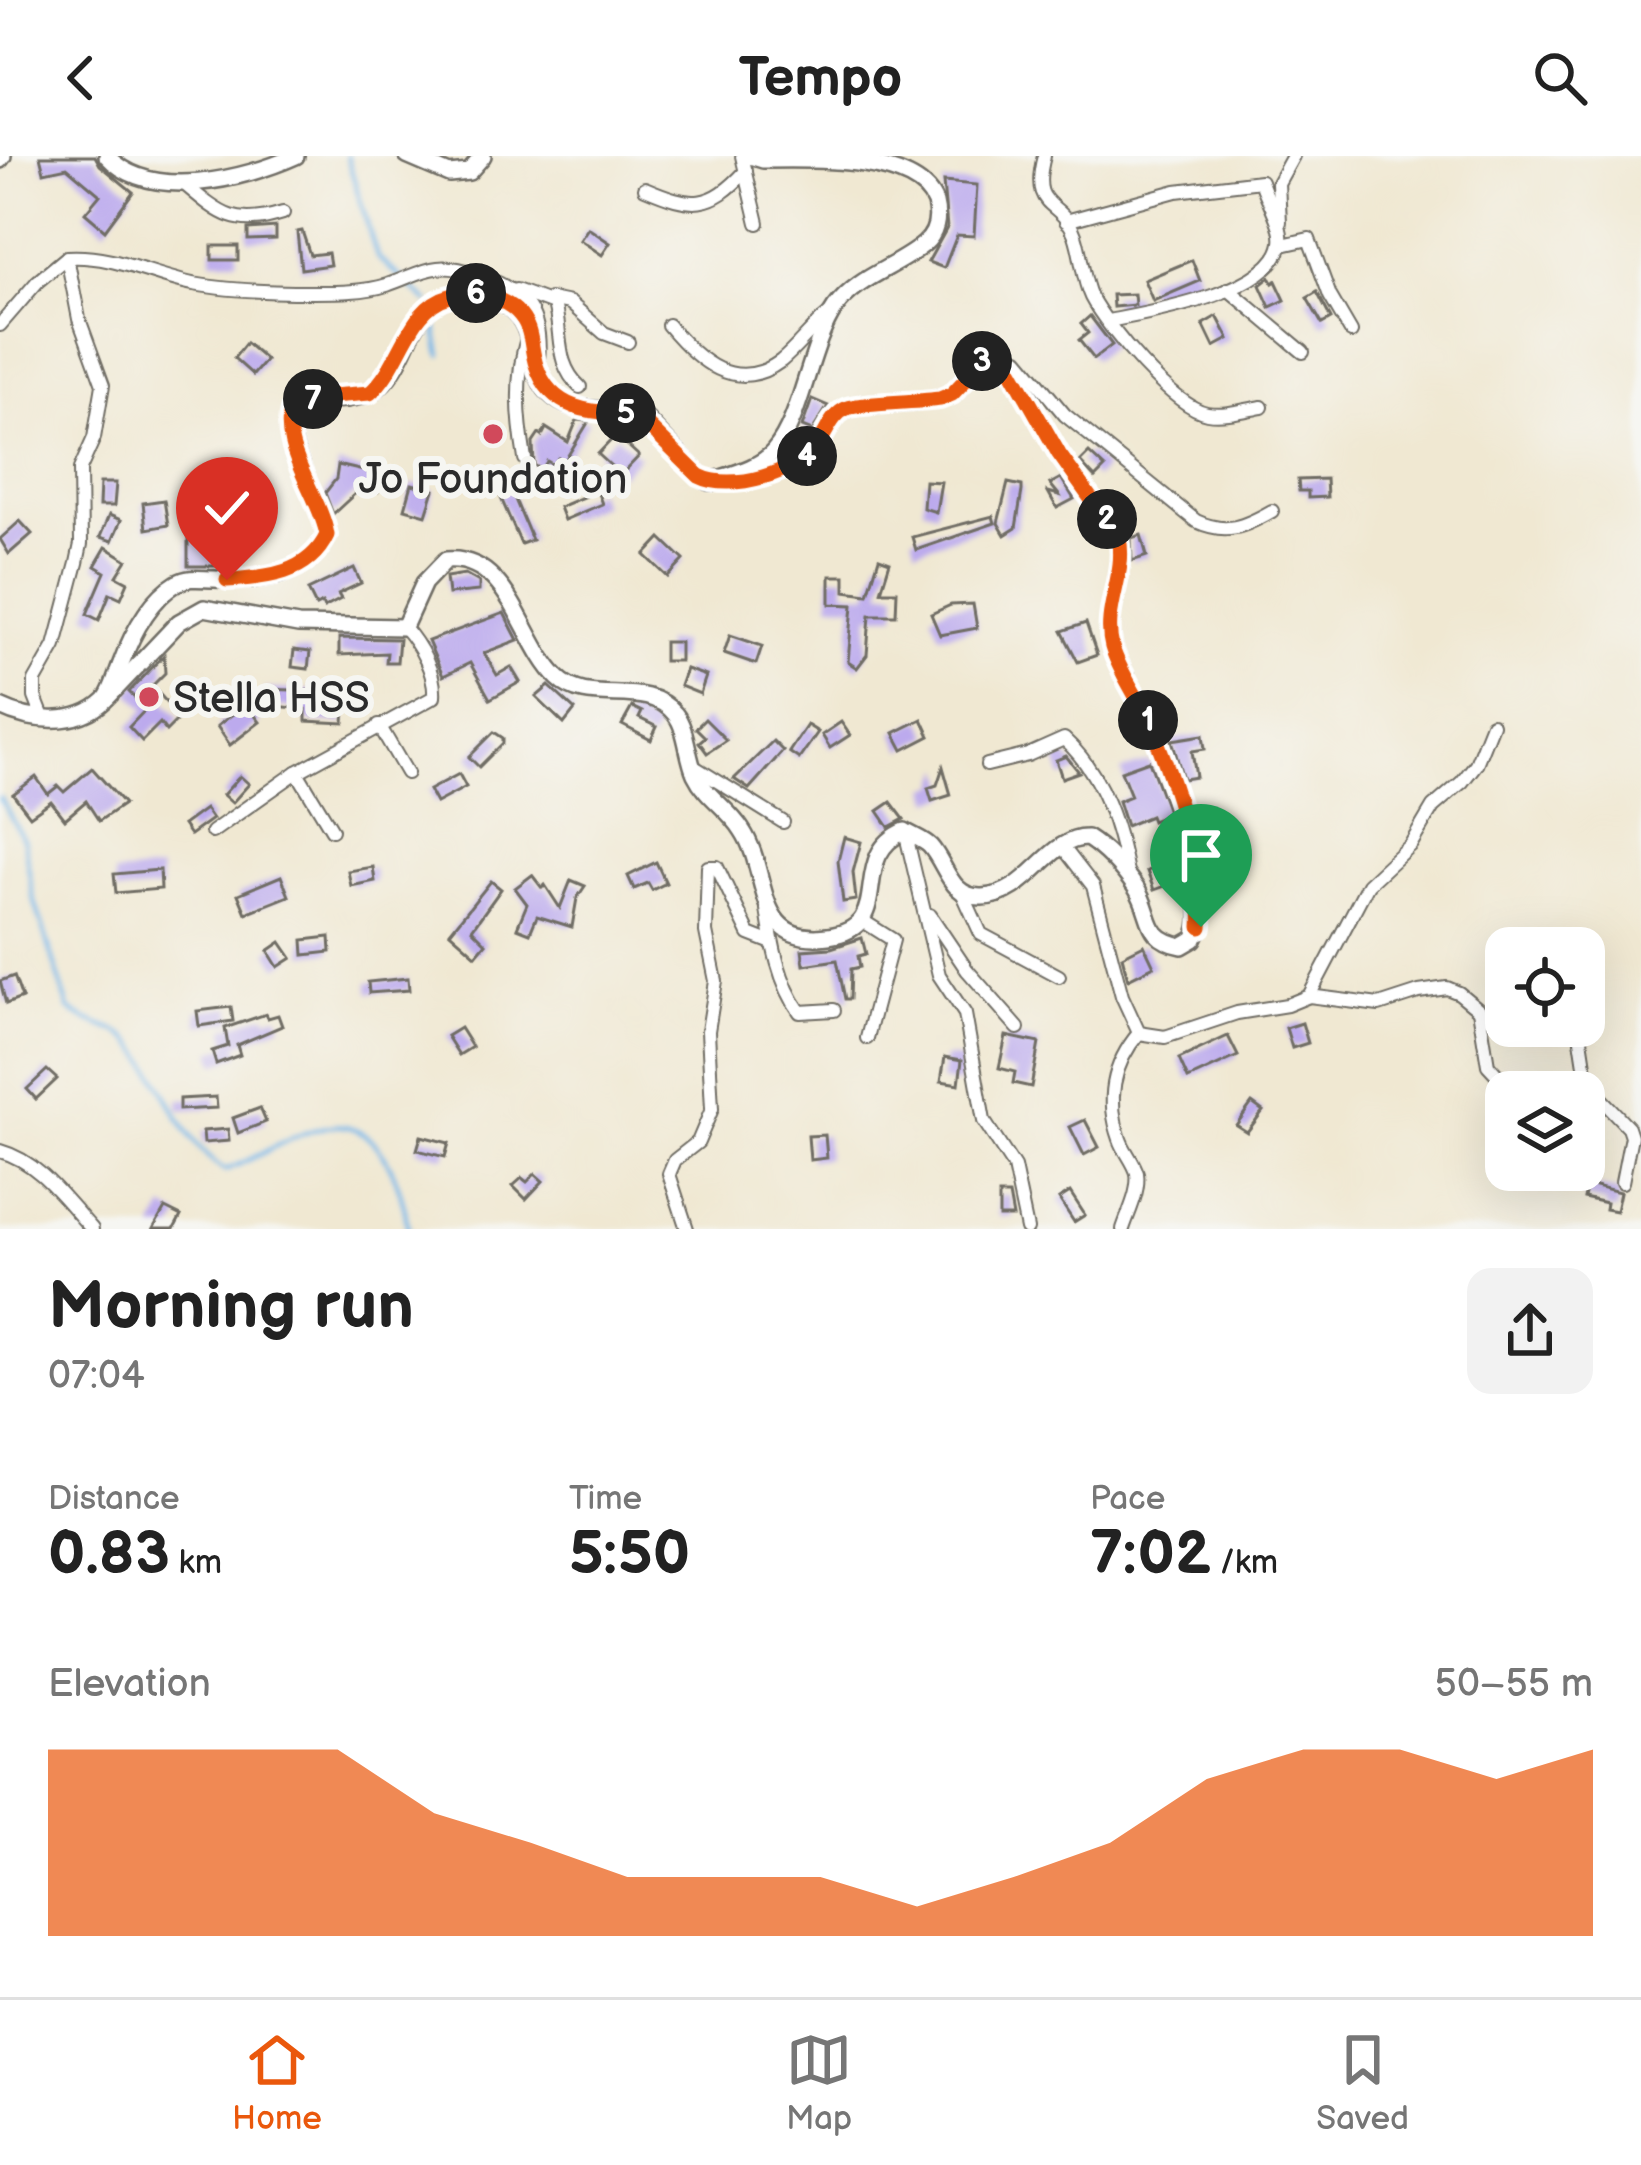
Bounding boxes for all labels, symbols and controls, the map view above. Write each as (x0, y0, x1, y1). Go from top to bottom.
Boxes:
icon: back (48, 45, 114, 111)
icon: search (1527, 45, 1593, 111)
text: Tempo (739, 46, 902, 111)
pin: 6 (446, 263, 506, 323)
text: 6 (466, 273, 486, 313)
pin: 3 (952, 331, 1012, 391)
text: 3 (972, 341, 992, 381)
pin: 7 (283, 369, 343, 429)
text: 7 (304, 379, 322, 419)
pin: 5 (596, 383, 656, 443)
text: 5 (616, 393, 636, 433)
marker: Jo Foundation (480, 421, 506, 447)
pin: 4 (777, 426, 837, 486)
text: 4 (797, 436, 817, 476)
place label: Jo Foundation (359, 455, 627, 506)
pin (176, 457, 278, 580)
icon: check (194, 475, 260, 541)
pin: 2 (1077, 489, 1137, 549)
text: 2 (1097, 499, 1117, 539)
place label: Stella HSS (173, 674, 370, 725)
marker: Stella HSS (136, 684, 162, 710)
pin: 1 (1118, 690, 1178, 750)
text: 1 (1141, 700, 1155, 740)
pin (1150, 804, 1252, 927)
icon: arrive (1168, 822, 1234, 888)
map controls (1485, 927, 1605, 1191)
button: locate (1485, 927, 1605, 1047)
button: layers (1485, 1071, 1605, 1191)
text: Morning run (48, 1268, 414, 1347)
button: share (1467, 1268, 1593, 1394)
text: 07:04 (48, 1353, 145, 1400)
text: Distance (48, 1479, 180, 1519)
text: Time (569, 1479, 642, 1519)
text: Pace (1090, 1479, 1165, 1519)
text: 0.83 (48, 1519, 170, 1591)
text: 5:50 (569, 1519, 690, 1591)
text: 7:02 (1090, 1519, 1211, 1591)
text: km (170, 1543, 222, 1583)
text: /km (1211, 1543, 1278, 1583)
text: Elevation (48, 1661, 211, 1708)
text: 50–55 m (1435, 1661, 1593, 1708)
tab: Home (232, 2027, 322, 2139)
tab: Map (786, 2027, 852, 2139)
tab: Saved (1316, 2027, 1409, 2139)

